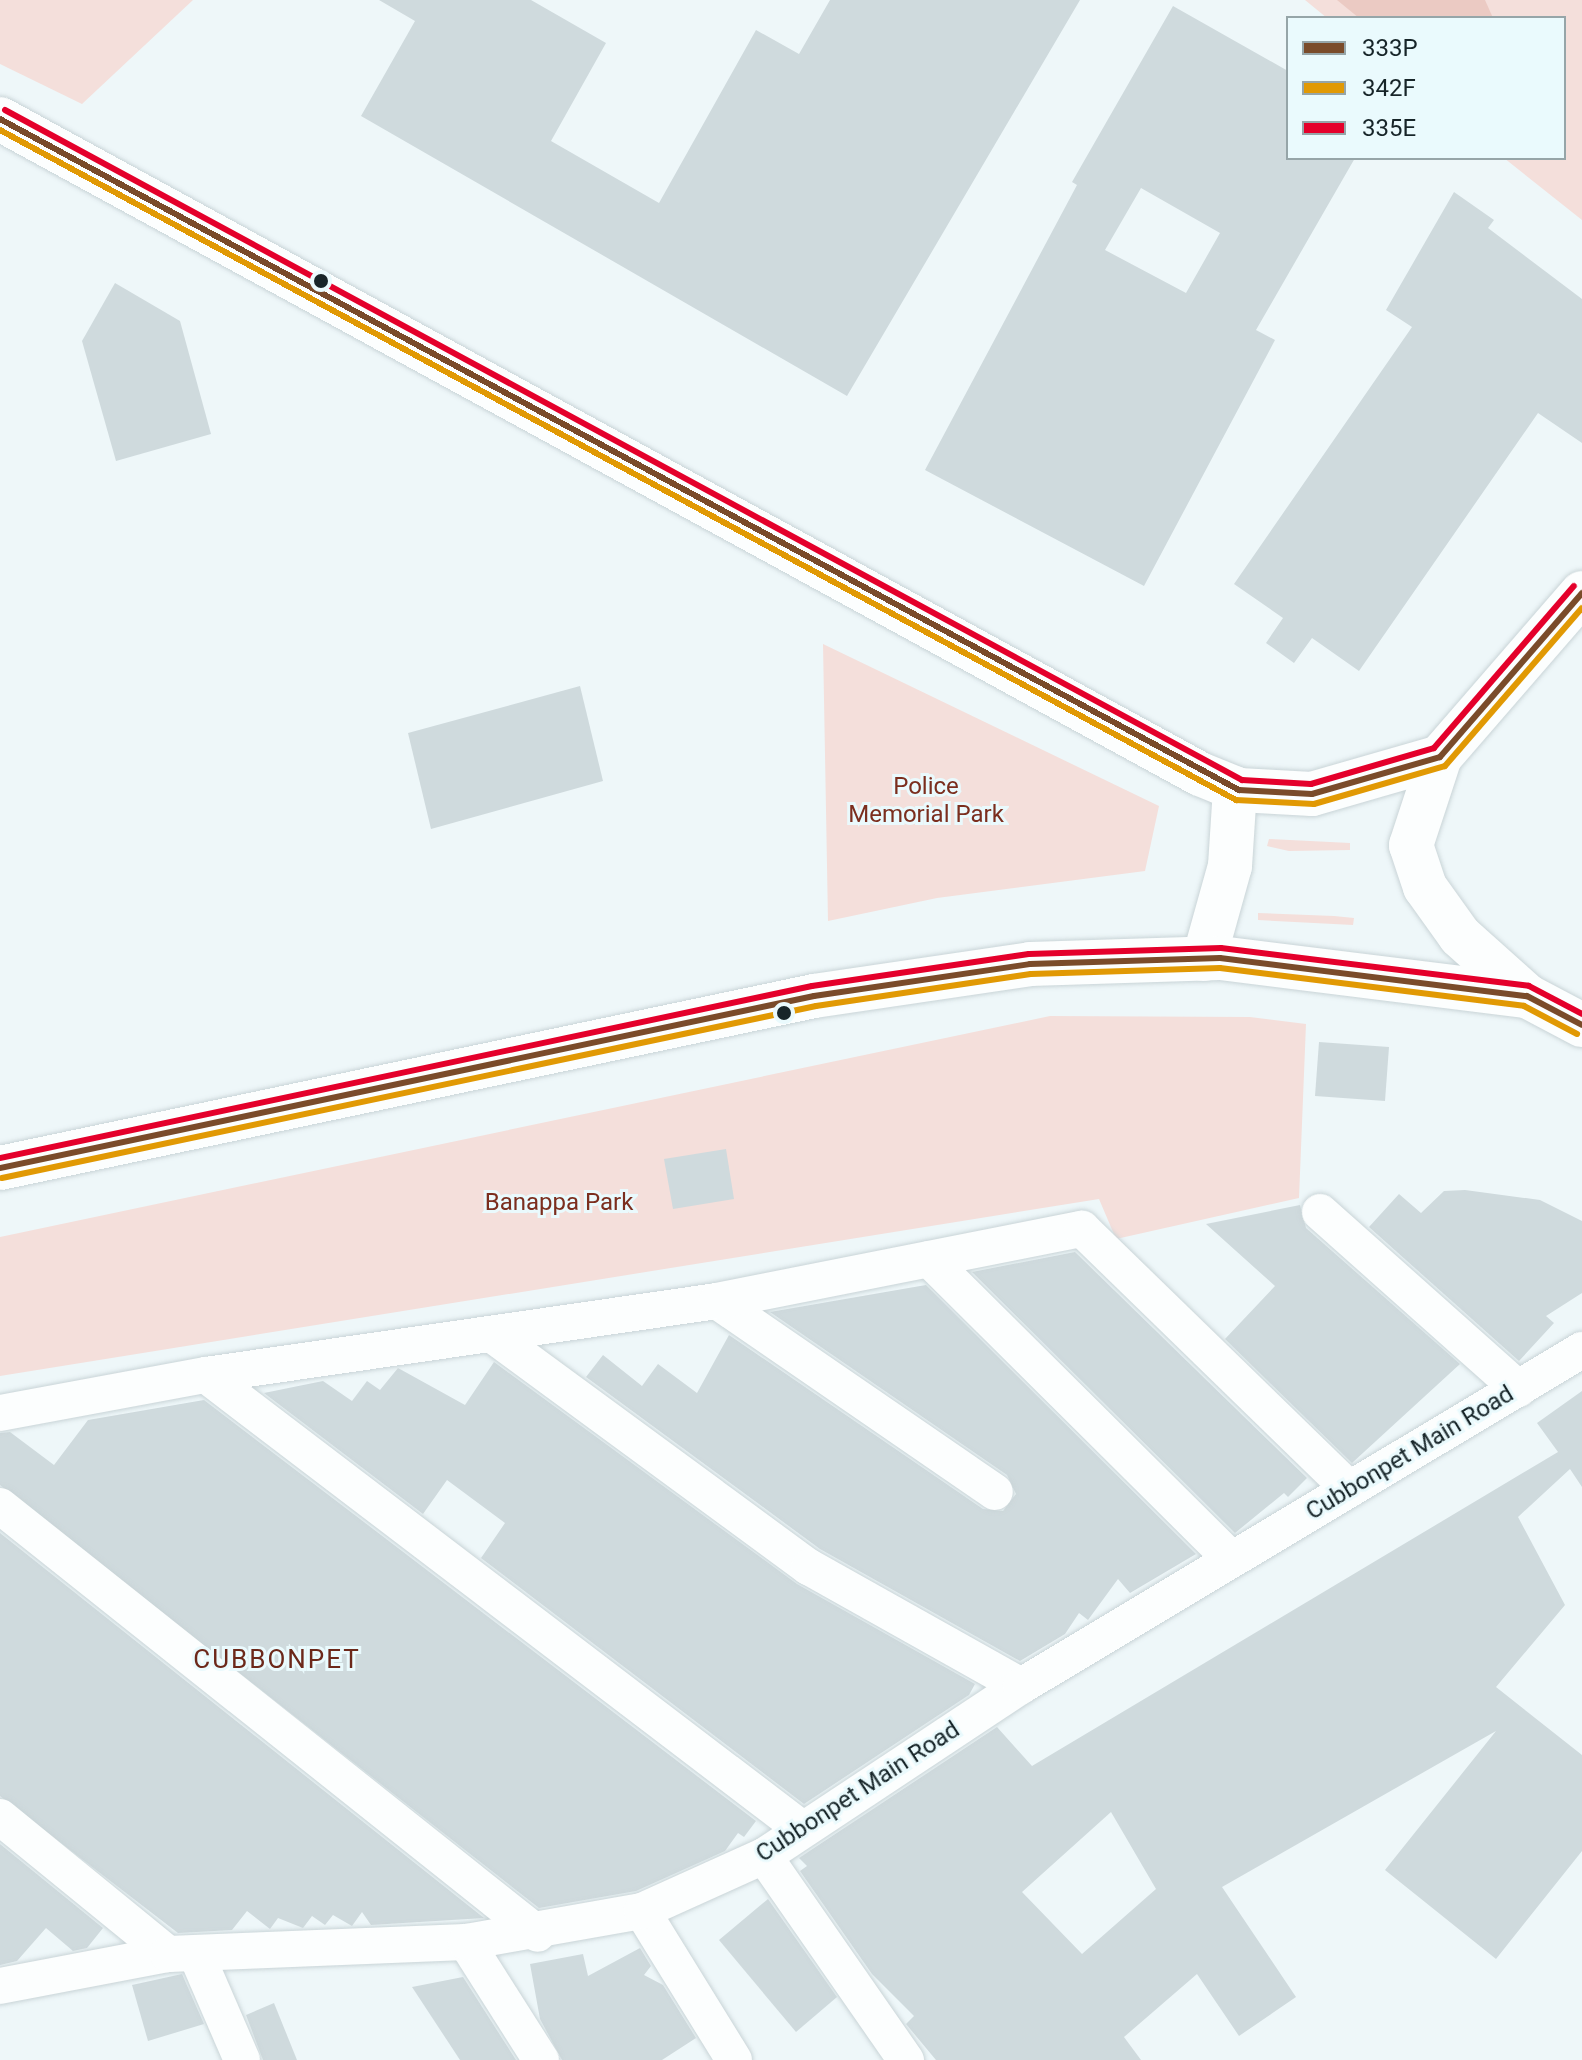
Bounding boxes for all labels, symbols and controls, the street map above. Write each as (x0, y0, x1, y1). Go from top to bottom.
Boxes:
legend (1286, 16, 1566, 160)
text: 333P (1362, 34, 1418, 62)
text: 342F (1362, 74, 1416, 102)
text: 335E (1362, 114, 1416, 142)
unlabelled marker (313, 273, 329, 289)
park label: Police Memorial Park (848, 773, 1004, 829)
unlabelled marker (776, 1005, 792, 1021)
park label: Banappa Park (485, 1189, 633, 1217)
street label: Cubbonpet Main Road (1301, 1380, 1519, 1526)
district label: CUBBONPET (193, 1644, 361, 1676)
street label: Cubbonpet Main Road (751, 1715, 965, 1869)

